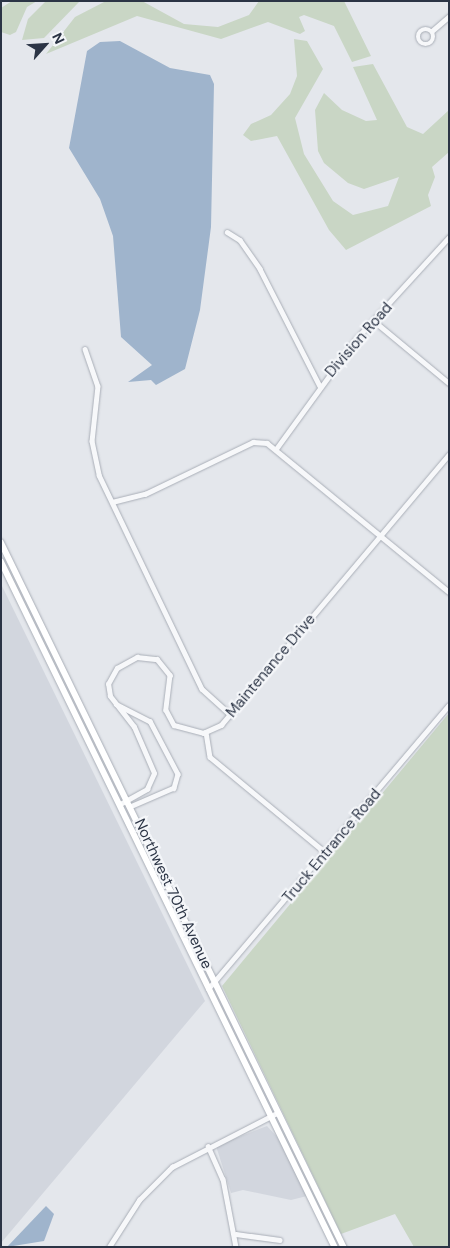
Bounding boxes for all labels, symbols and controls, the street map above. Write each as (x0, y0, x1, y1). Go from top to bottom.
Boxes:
north arrow (20, 20, 70, 70)
text: N (48, 30, 69, 47)
street label: Division Road (322, 299, 396, 381)
street label: Maintenance Drive (223, 611, 319, 721)
street label: Truck Entrance Road (279, 785, 385, 907)
street label: Northwest 70th Avenue (130, 816, 216, 972)

